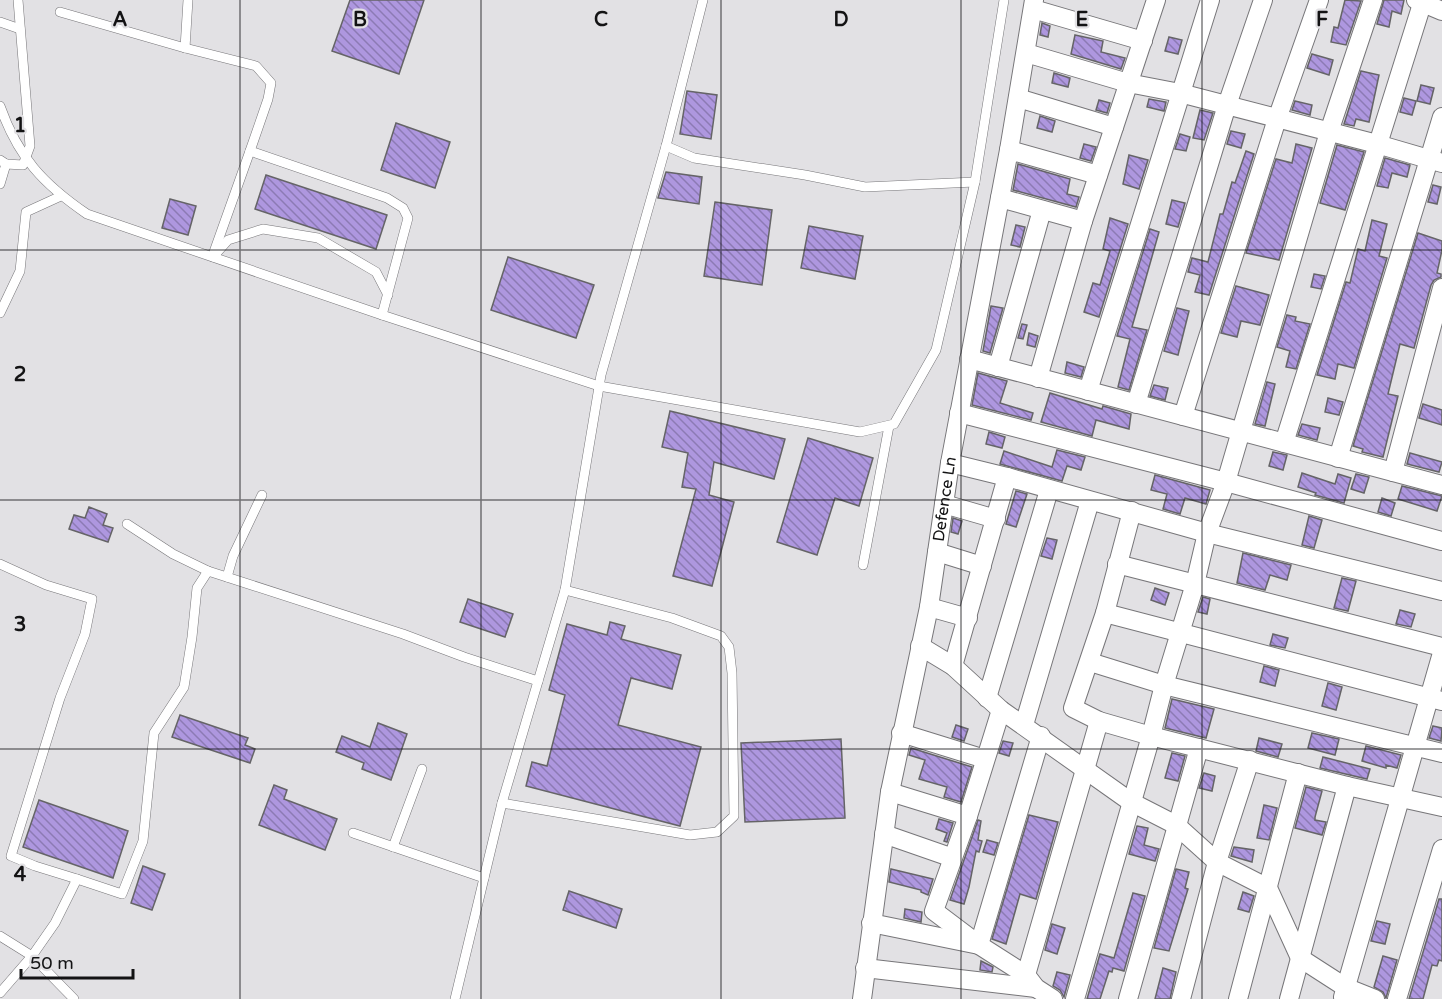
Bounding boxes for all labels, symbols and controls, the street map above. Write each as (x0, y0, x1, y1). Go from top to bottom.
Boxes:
text: A (113, 8, 128, 32)
text: B (353, 8, 367, 32)
text: C (594, 8, 608, 32)
text: D (833, 8, 849, 32)
text: E (1076, 8, 1089, 32)
text: F (1316, 8, 1328, 32)
text: 1 (14, 114, 26, 138)
text: 2 (14, 363, 26, 387)
street label: Defence Ln (929, 455, 961, 543)
text: 3 (14, 613, 26, 637)
text: 4 (14, 863, 27, 887)
scale bar (21, 942, 134, 980)
text: 50 m (30, 952, 74, 974)

